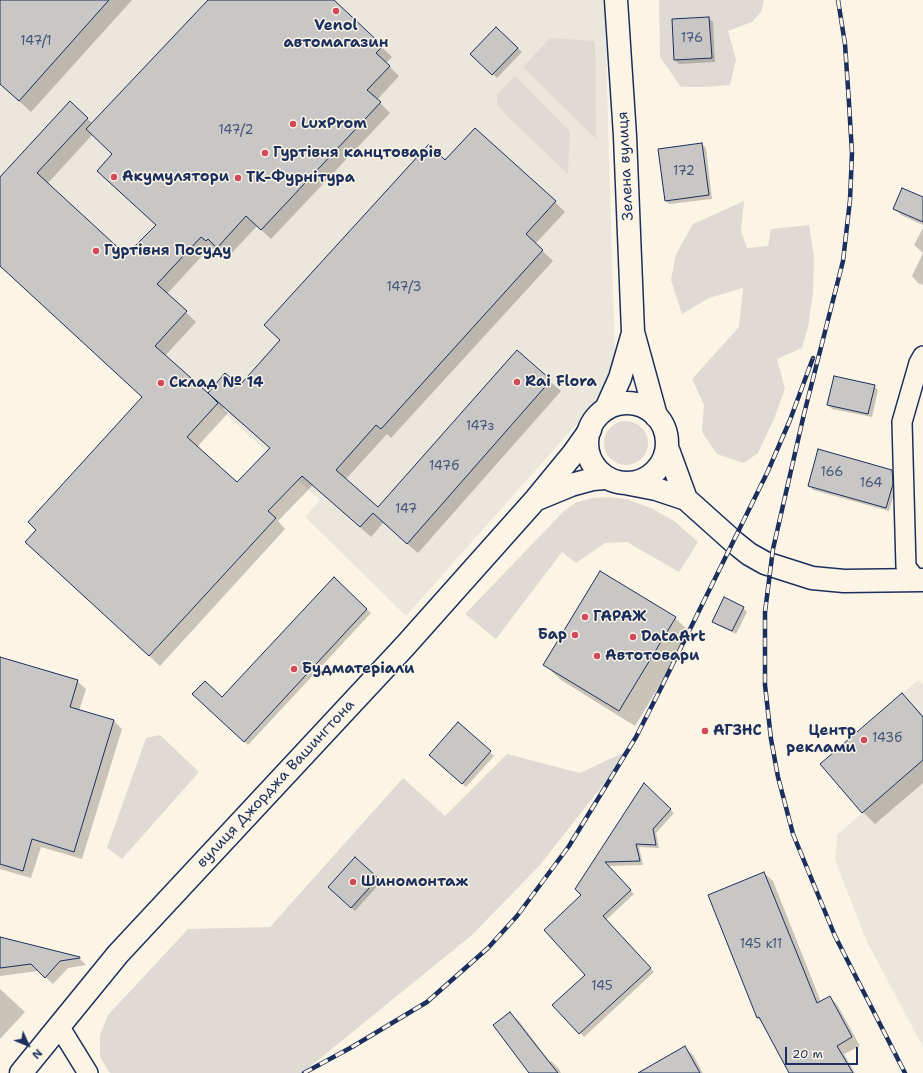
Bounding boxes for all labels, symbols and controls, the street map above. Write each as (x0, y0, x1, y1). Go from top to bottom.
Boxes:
marker: Venol автомагазин (331, 6, 341, 16)
place label: Venol автомагазин (284, 17, 388, 52)
house number: 176 (681, 31, 703, 47)
house number: 147/1 (20, 34, 52, 50)
street label: Зелена вулиця (614, 111, 638, 221)
place label: LuxProm (301, 115, 367, 133)
marker: LuxProm (288, 119, 298, 129)
house number: 147/2 (218, 123, 254, 139)
place label: Гуртівня канцтоварів (273, 144, 442, 162)
marker: Гуртівня канцтоварів (260, 148, 270, 158)
house number: 172 (673, 164, 695, 180)
place label: Акумулятори (122, 168, 229, 186)
place label: ТК-Фурнітура (246, 169, 355, 187)
marker: Акумулятори (109, 172, 119, 182)
marker: ТК-Фурнітура (233, 173, 243, 183)
place label: Гуртівня Посуду (104, 242, 231, 260)
marker: Гуртівня Посуду (91, 246, 101, 256)
house number: 147/3 (386, 280, 422, 296)
place label: Rai Flora (525, 373, 597, 391)
place label: Склад № 14 (169, 374, 264, 392)
marker: Rai Flora (512, 377, 522, 387)
marker: Склад № 14 (156, 378, 166, 388)
house number: 147з (466, 419, 494, 435)
house number: 147б (429, 459, 459, 475)
house number: 166 (821, 465, 843, 481)
house number: 164 (860, 476, 882, 492)
house number: 147 (395, 502, 417, 518)
place label: ГАРАЖ (593, 608, 646, 626)
marker: ГАРАЖ (580, 612, 590, 622)
place label: Бар (538, 626, 567, 644)
place label: DataArt (641, 628, 705, 646)
marker: Бар (570, 630, 580, 640)
marker: DataArt (628, 632, 638, 642)
place label: Автотовари (605, 647, 699, 665)
marker: Автотовари (592, 651, 602, 661)
place label: Будматеріали (302, 660, 414, 678)
marker: Будматеріали (289, 664, 299, 674)
street label: вулиця Джорджа Вашингтона (193, 696, 359, 872)
place label: АГЗНС (713, 722, 762, 740)
place label: Центр реклами (786, 722, 856, 757)
marker: АГЗНС (700, 726, 710, 736)
house number: 143б (872, 731, 902, 747)
marker: Центр реклами (859, 735, 869, 745)
place label: Шиномонтаж (361, 873, 468, 891)
marker: Шиномонтаж (348, 877, 358, 887)
house number: 145 к11 (740, 937, 782, 953)
house number: 145 (591, 979, 613, 995)
north arrow (8, 1025, 48, 1065)
scale bar (787, 1039, 860, 1065)
text: N (29, 1045, 45, 1062)
text: 20 m (792, 1046, 823, 1062)

